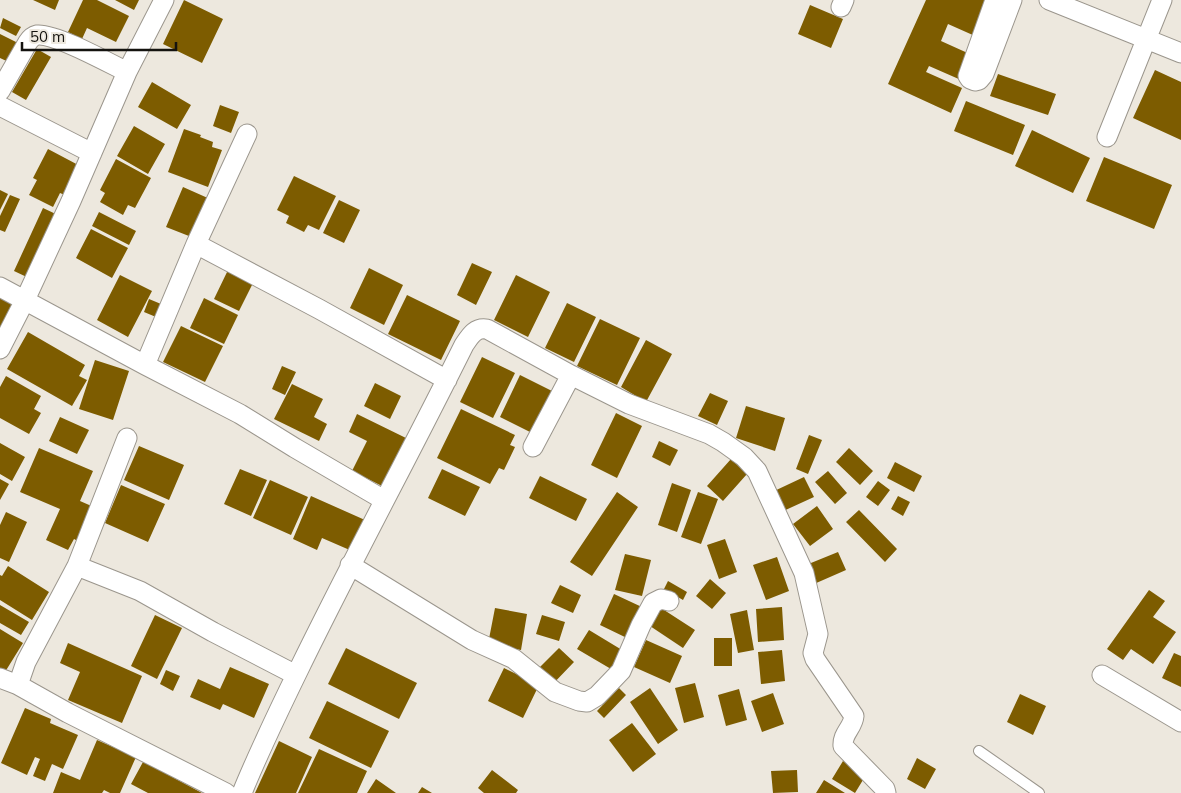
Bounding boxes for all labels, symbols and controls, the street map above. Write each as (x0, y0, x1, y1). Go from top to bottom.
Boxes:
scale bar (22, 20, 176, 52)
text: 50 m (30, 27, 65, 46)

